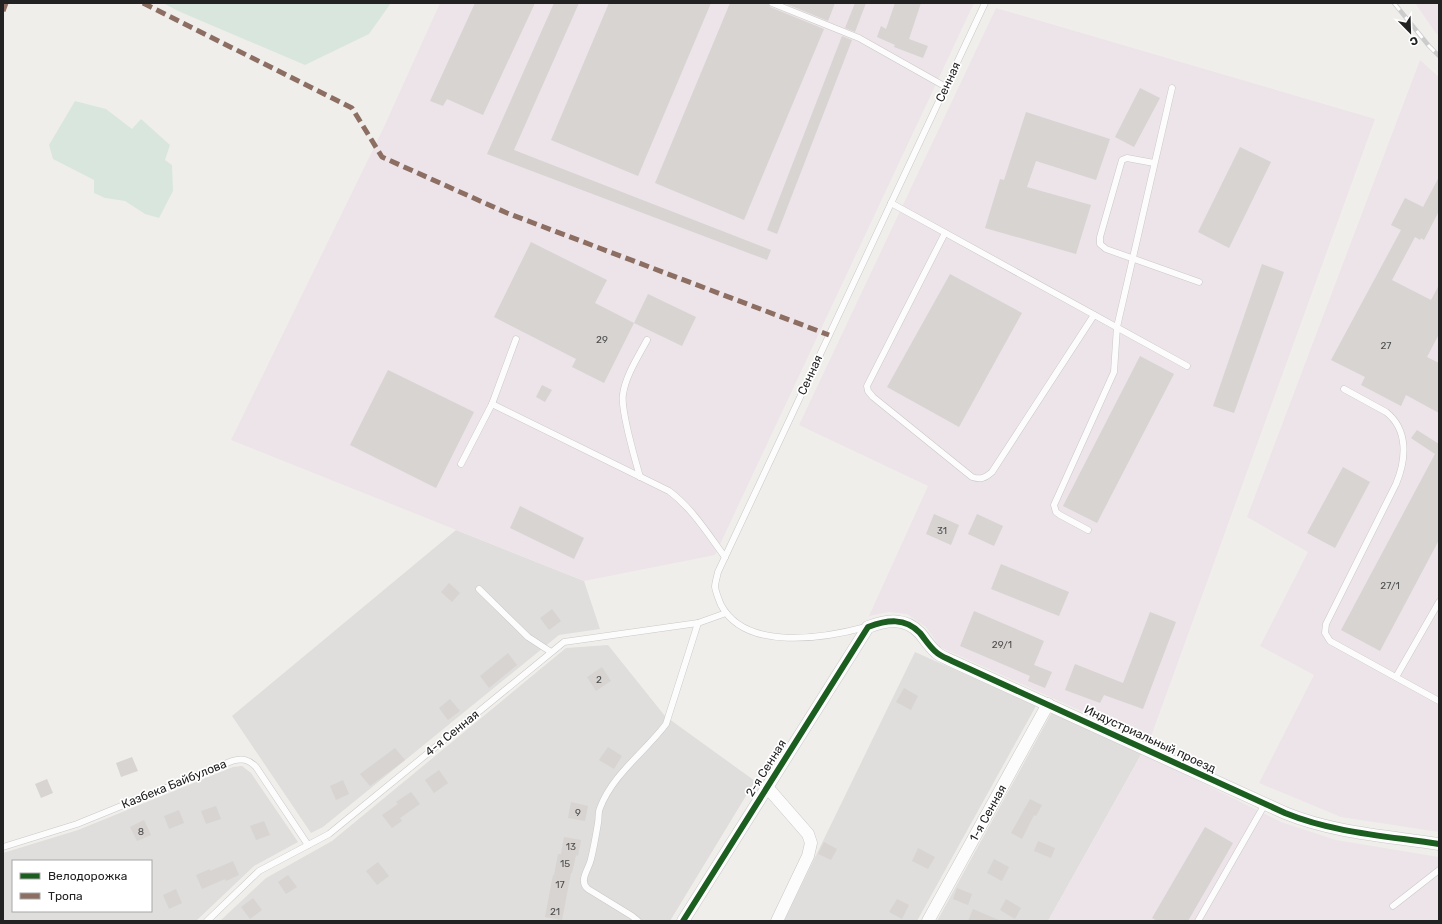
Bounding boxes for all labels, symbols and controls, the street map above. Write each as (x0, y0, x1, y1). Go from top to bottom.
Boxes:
north arrow (1390, 12, 1430, 52)
text: С (1407, 33, 1420, 48)
street label: Сенная (933, 60, 963, 104)
house number: 29 (596, 334, 608, 346)
house number: 27 (1381, 340, 1392, 352)
street label: Сенная (795, 353, 825, 397)
house number: 31 (937, 525, 947, 537)
house number: 27/1 (1380, 580, 1400, 592)
house number: 29/1 (992, 639, 1012, 651)
house number: 2 (596, 674, 602, 686)
street label: Индустриальный проезд (1082, 702, 1218, 776)
street label: 4-я Сенная (422, 707, 482, 759)
street label: 2-я Сенная (743, 737, 789, 799)
street label: Казбека Байбулова (119, 757, 229, 811)
street label: 1-я Сенная (967, 782, 1009, 844)
house number: 9 (575, 807, 581, 819)
house number: 8 (138, 826, 144, 838)
house number: 13 (566, 841, 576, 853)
house number: 15 (560, 858, 570, 870)
legend (12, 860, 152, 912)
text: Велодорожка (48, 869, 127, 883)
house number: 17 (555, 879, 565, 891)
text: Тропа (48, 889, 83, 903)
house number: 21 (550, 906, 560, 918)

